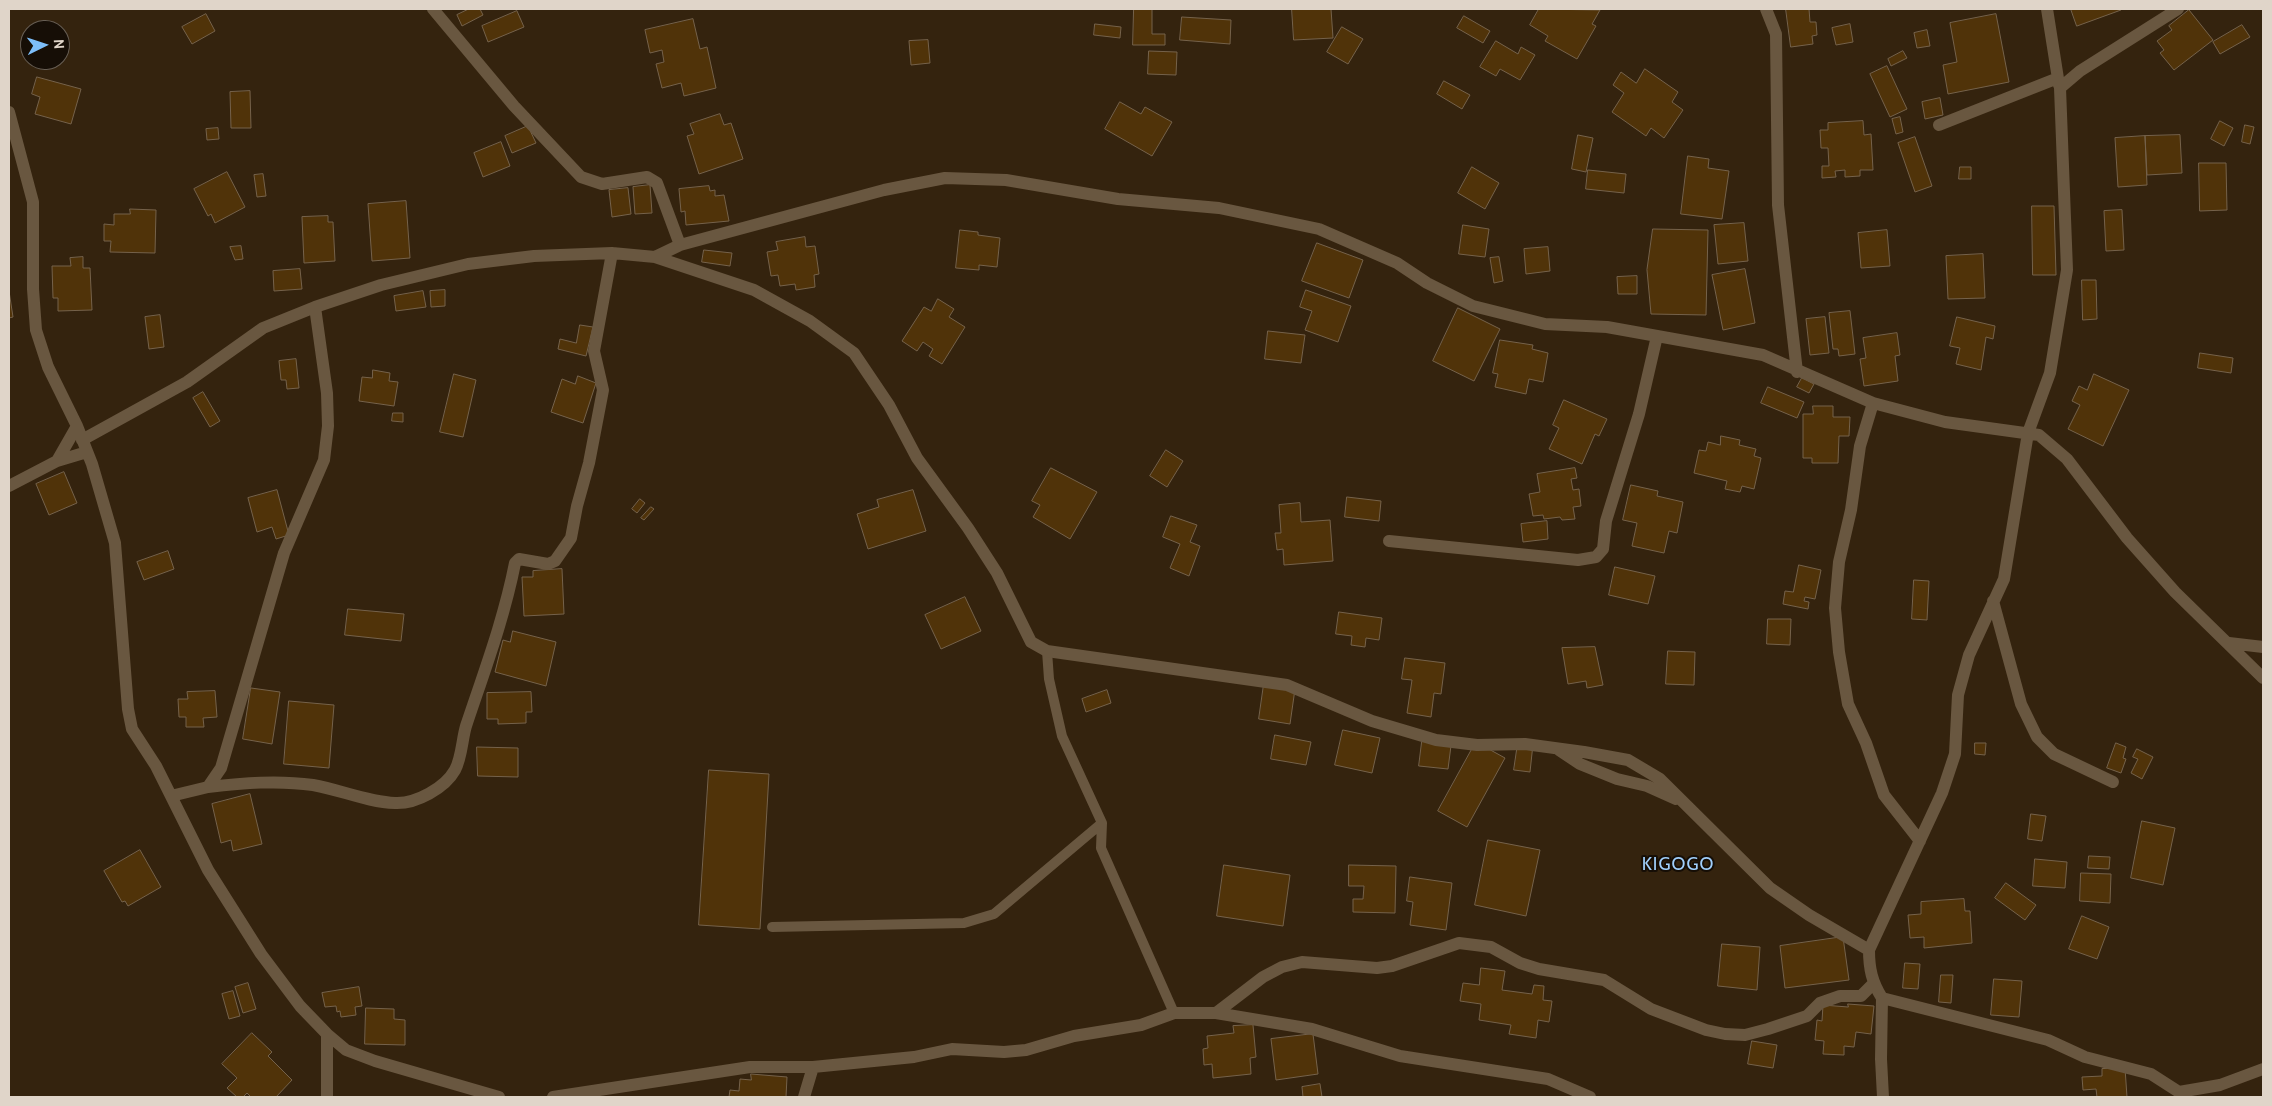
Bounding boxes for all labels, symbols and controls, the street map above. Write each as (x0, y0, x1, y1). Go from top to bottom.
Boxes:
north arrow (20, 20, 70, 70)
text: N (50, 38, 68, 50)
district label: KIGOGO (1641, 854, 1715, 876)

